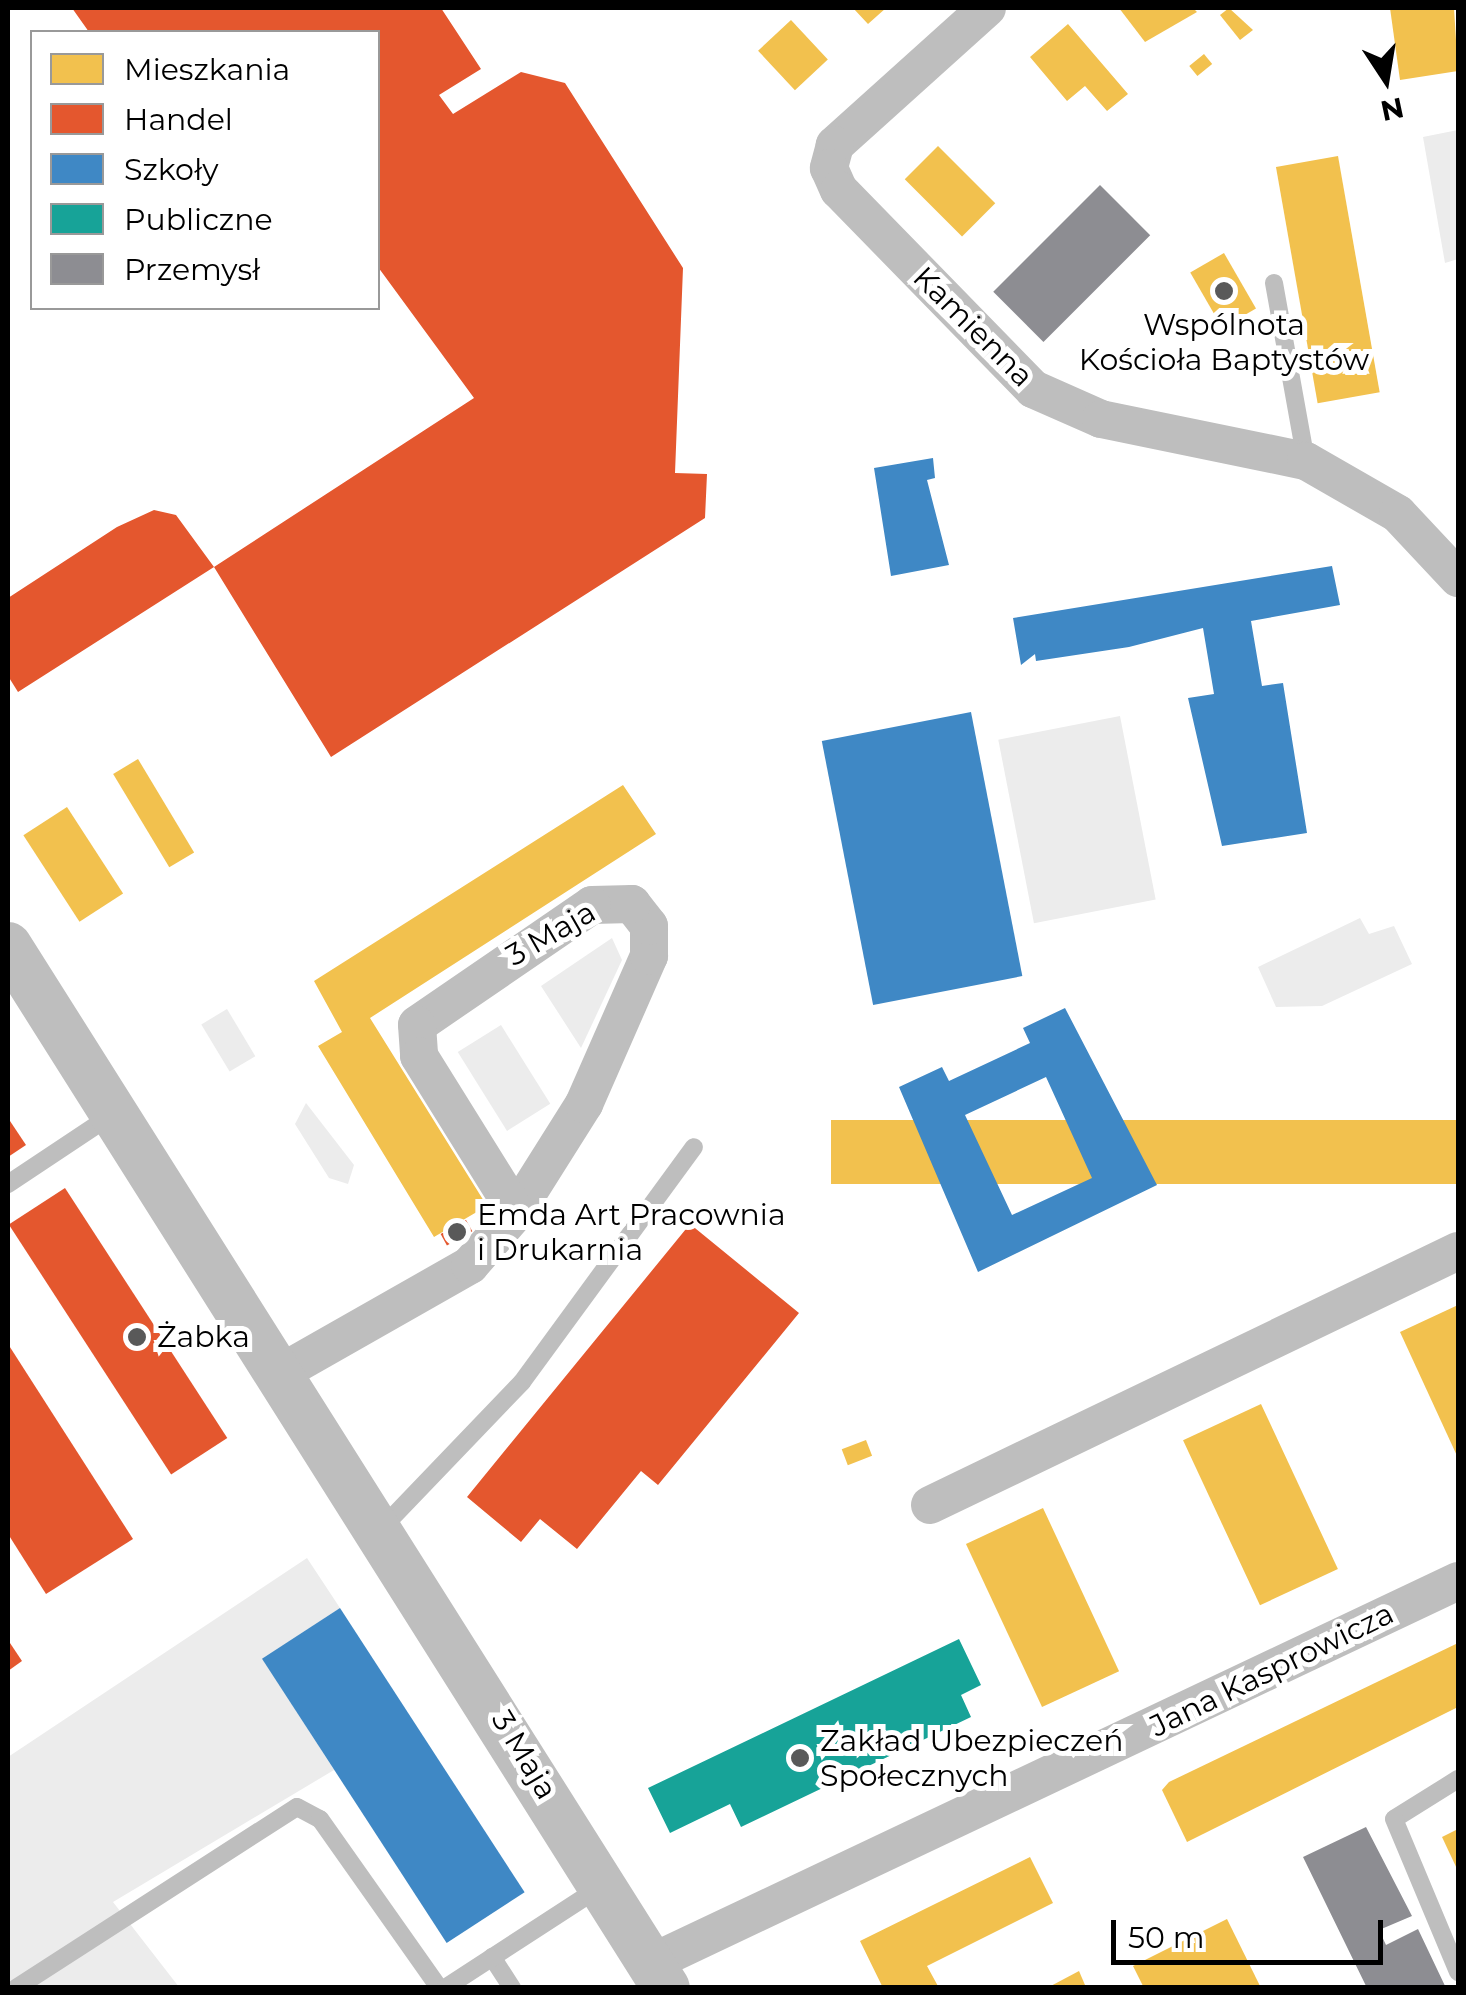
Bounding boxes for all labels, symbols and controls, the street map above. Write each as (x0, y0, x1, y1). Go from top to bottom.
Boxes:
legend (30, 30, 380, 310)
north arrow (1336, 30, 1436, 130)
text: Mieszkania (124, 51, 290, 88)
text: N (1378, 90, 1407, 128)
text: Handel (124, 101, 233, 138)
text: Szkoły (124, 151, 218, 188)
text: Publiczne (124, 201, 273, 238)
text: Przemysł (124, 251, 260, 288)
street label: Kamienna (906, 260, 1040, 394)
marker: Wspólnota Kościoła Baptystów (1213, 280, 1235, 302)
place label: Wspólnota Kościoła Baptystów (1079, 307, 1369, 378)
street label: 3 Maja (500, 894, 602, 974)
place label: Emda Art Pracownia i Drukarnia (477, 1197, 786, 1268)
marker: Emda Art Pracownia i Drukarnia (446, 1221, 468, 1243)
place label: Żabka (157, 1319, 250, 1355)
marker: Żabka (126, 1326, 148, 1348)
street label: Jana Kasprowicza (1144, 1595, 1400, 1745)
street label: 3 Maja (484, 1704, 564, 1806)
place label: Zakład Ubezpieczeń Społecznych (820, 1723, 1123, 1794)
marker: Zakład Ubezpieczeń Społecznych (789, 1747, 811, 1769)
scale bar (1116, 1900, 1388, 1962)
text: 50 m (1128, 1919, 1205, 1956)

